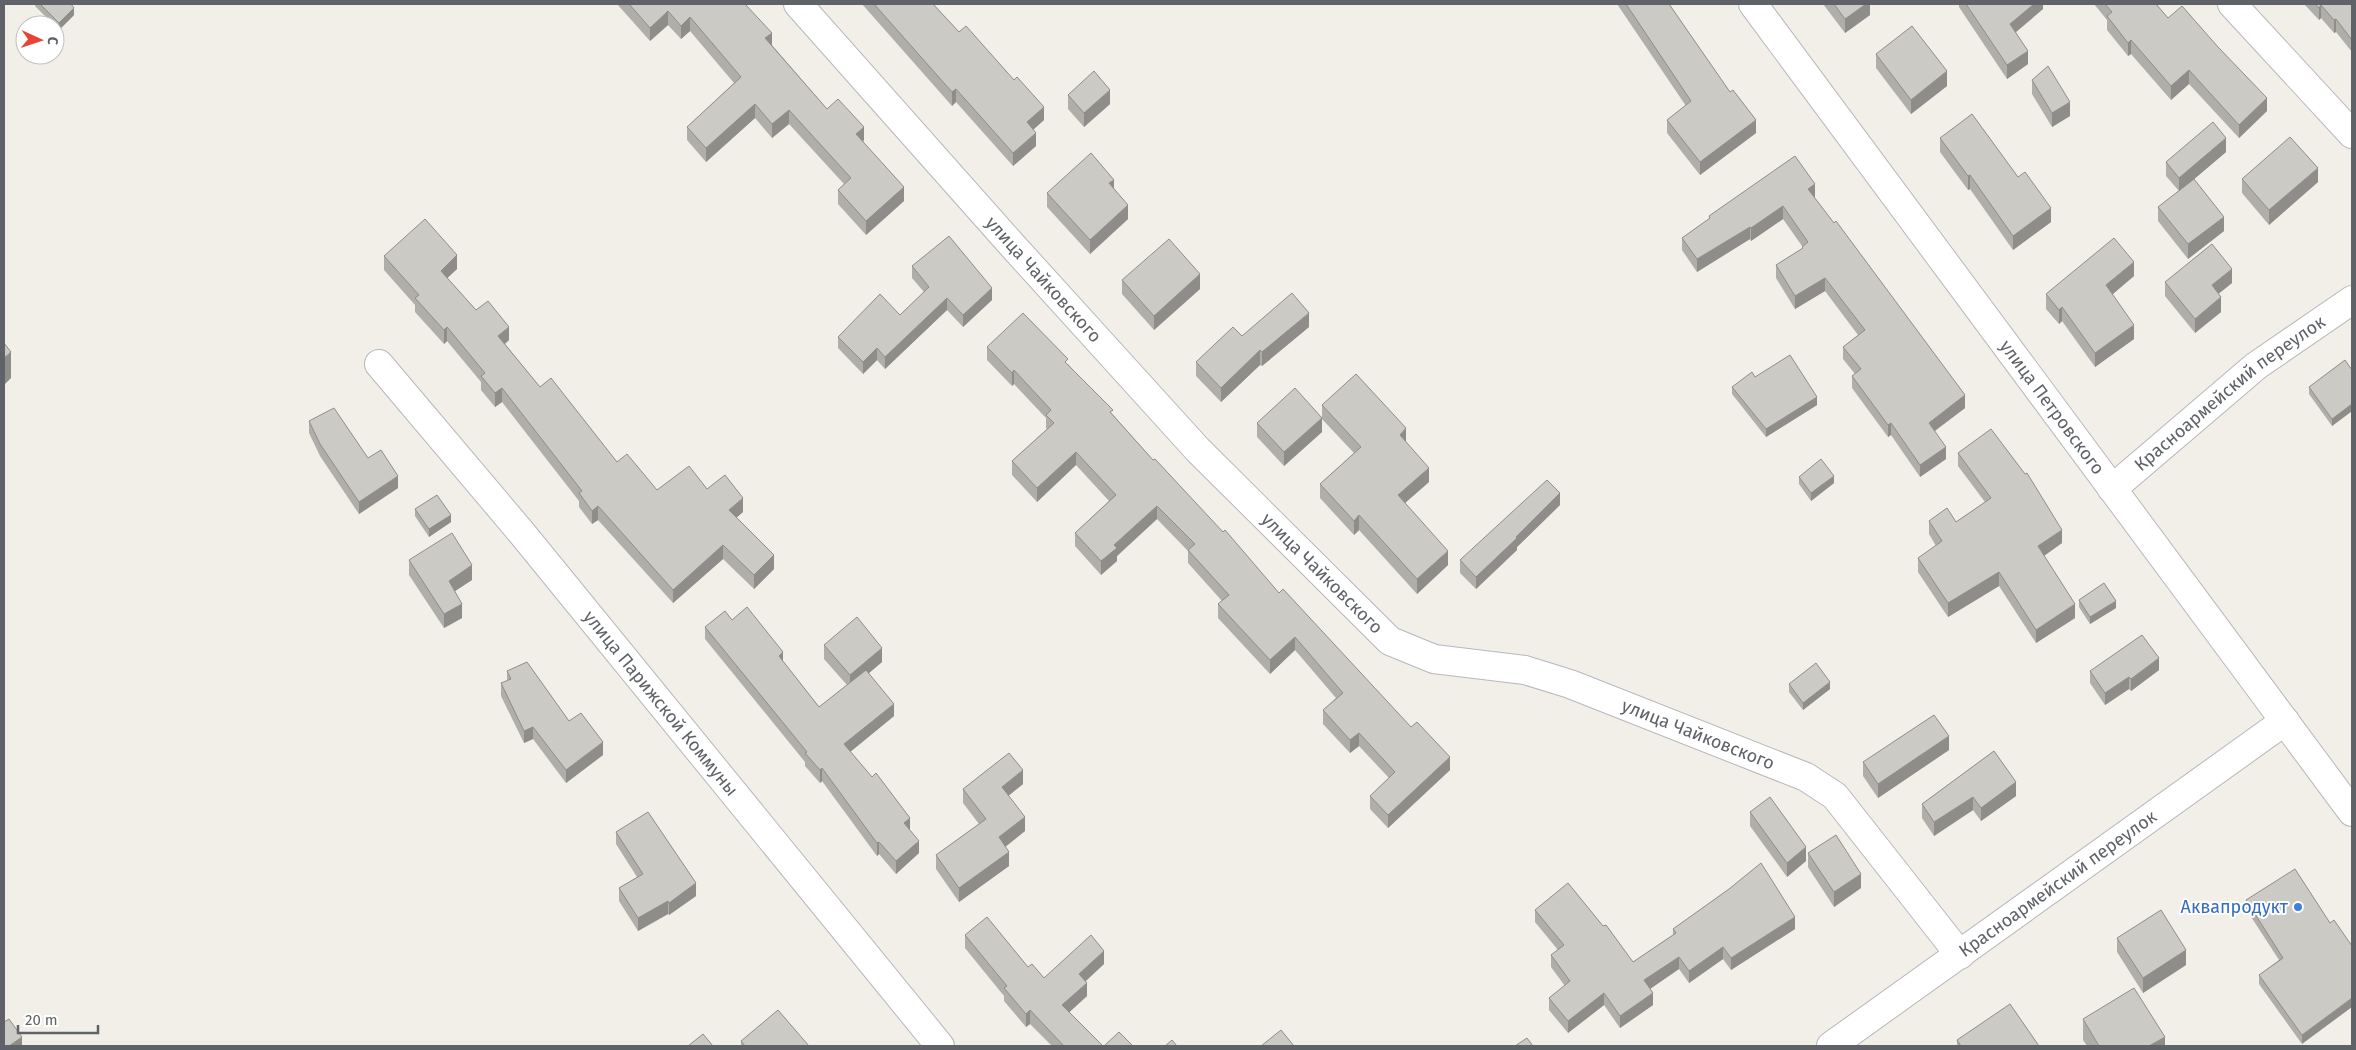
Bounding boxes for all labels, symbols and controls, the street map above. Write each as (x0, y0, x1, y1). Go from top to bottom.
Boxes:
north arrow (15, 15, 65, 65)
text: С (44, 36, 61, 45)
street label: улица Чайковского (981, 212, 1106, 347)
street label: Красноармейский переулок (2130, 310, 2330, 476)
street label: улица Петровского (1995, 336, 2109, 479)
street label: улица Чайковского (1257, 508, 1387, 638)
street label: улица Парижской Коммуны (579, 606, 743, 801)
street label: улица Чайковского (1619, 694, 1778, 775)
street label: Красноармейский переулок (1955, 805, 2162, 962)
place label: Аквапродукт (2181, 896, 2289, 918)
marker: Аквапродукт (2292, 901, 2304, 913)
scale bar (18, 1002, 98, 1034)
text: 20 m (25, 1011, 58, 1029)

